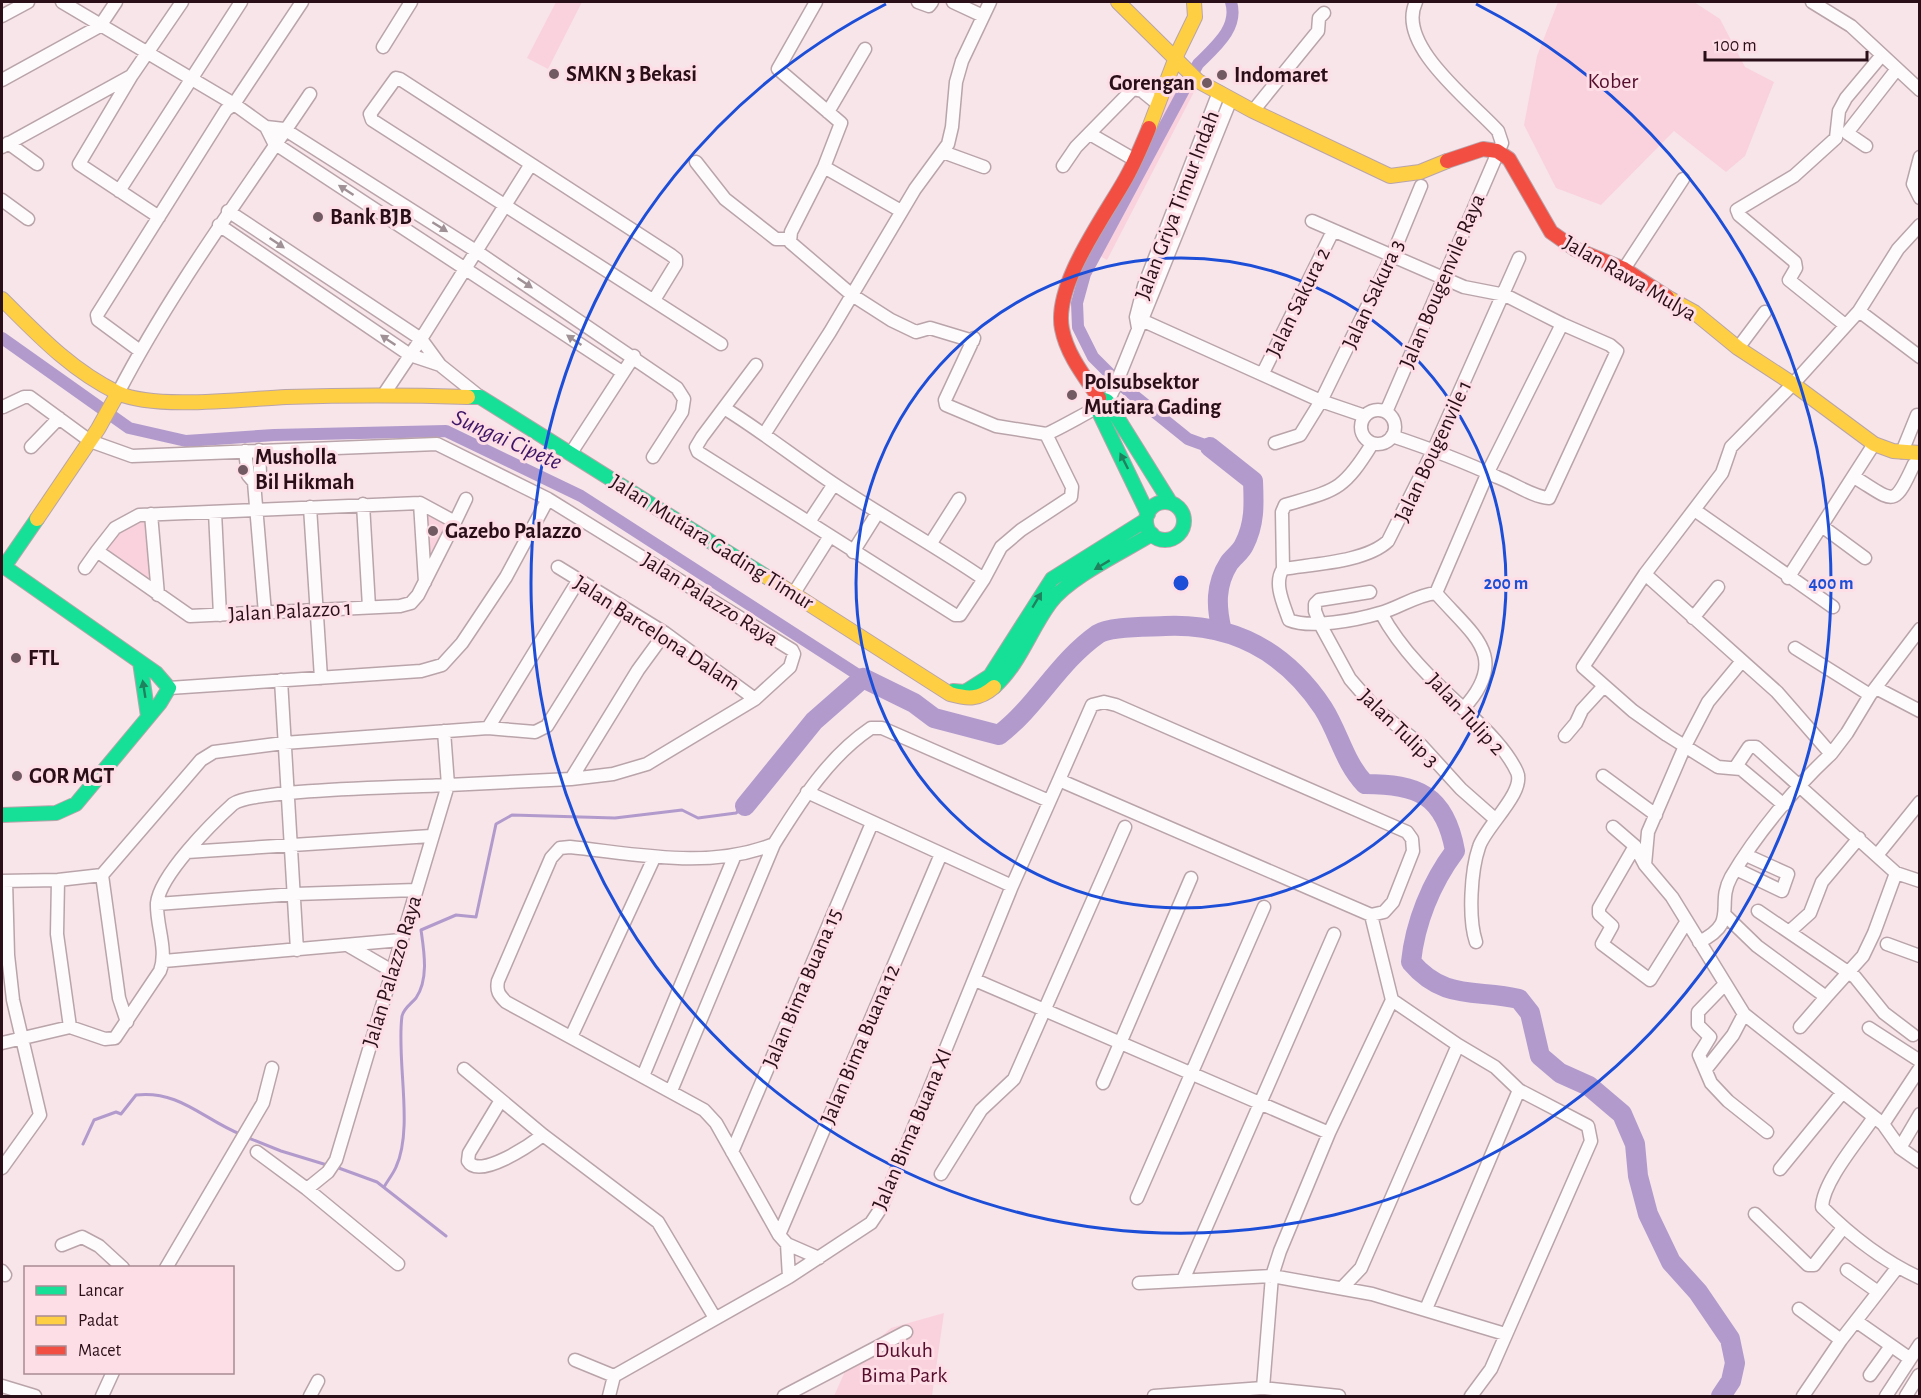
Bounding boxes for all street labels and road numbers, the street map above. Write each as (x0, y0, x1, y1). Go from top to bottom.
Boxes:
street label: Jalan Griya Timur Indah (1131, 108, 1223, 302)
street label: Jalan Bougenvile Raya (1395, 191, 1489, 371)
street label: Jalan Rawa Mulya (1560, 231, 1700, 325)
street label: Jalan Sakura 3 (1338, 236, 1408, 352)
street label: Jalan Sakura 2 (1262, 244, 1334, 360)
street label: Jalan Bougenvile 1 (1391, 377, 1475, 525)
street label: Jalan Mutiara Gading Timur (606, 470, 818, 614)
street label: Jalan Palazzo Raya (638, 548, 782, 650)
street label: Jalan Barcelona Dalam (570, 571, 744, 695)
street label: Jalan Palazzo 1 (228, 597, 352, 625)
street label: Jalan Tulip 2 (1423, 669, 1509, 759)
street label: Jalan Tulip 3 (1355, 685, 1443, 771)
street label: Jalan Palazzo Raya (359, 893, 425, 1049)
street label: Jalan Bima Buana 15 (759, 905, 845, 1071)
street label: Jalan Bima Buana 12 (816, 961, 904, 1127)
street label: Jalan Bima Buana XI (868, 1045, 956, 1213)

